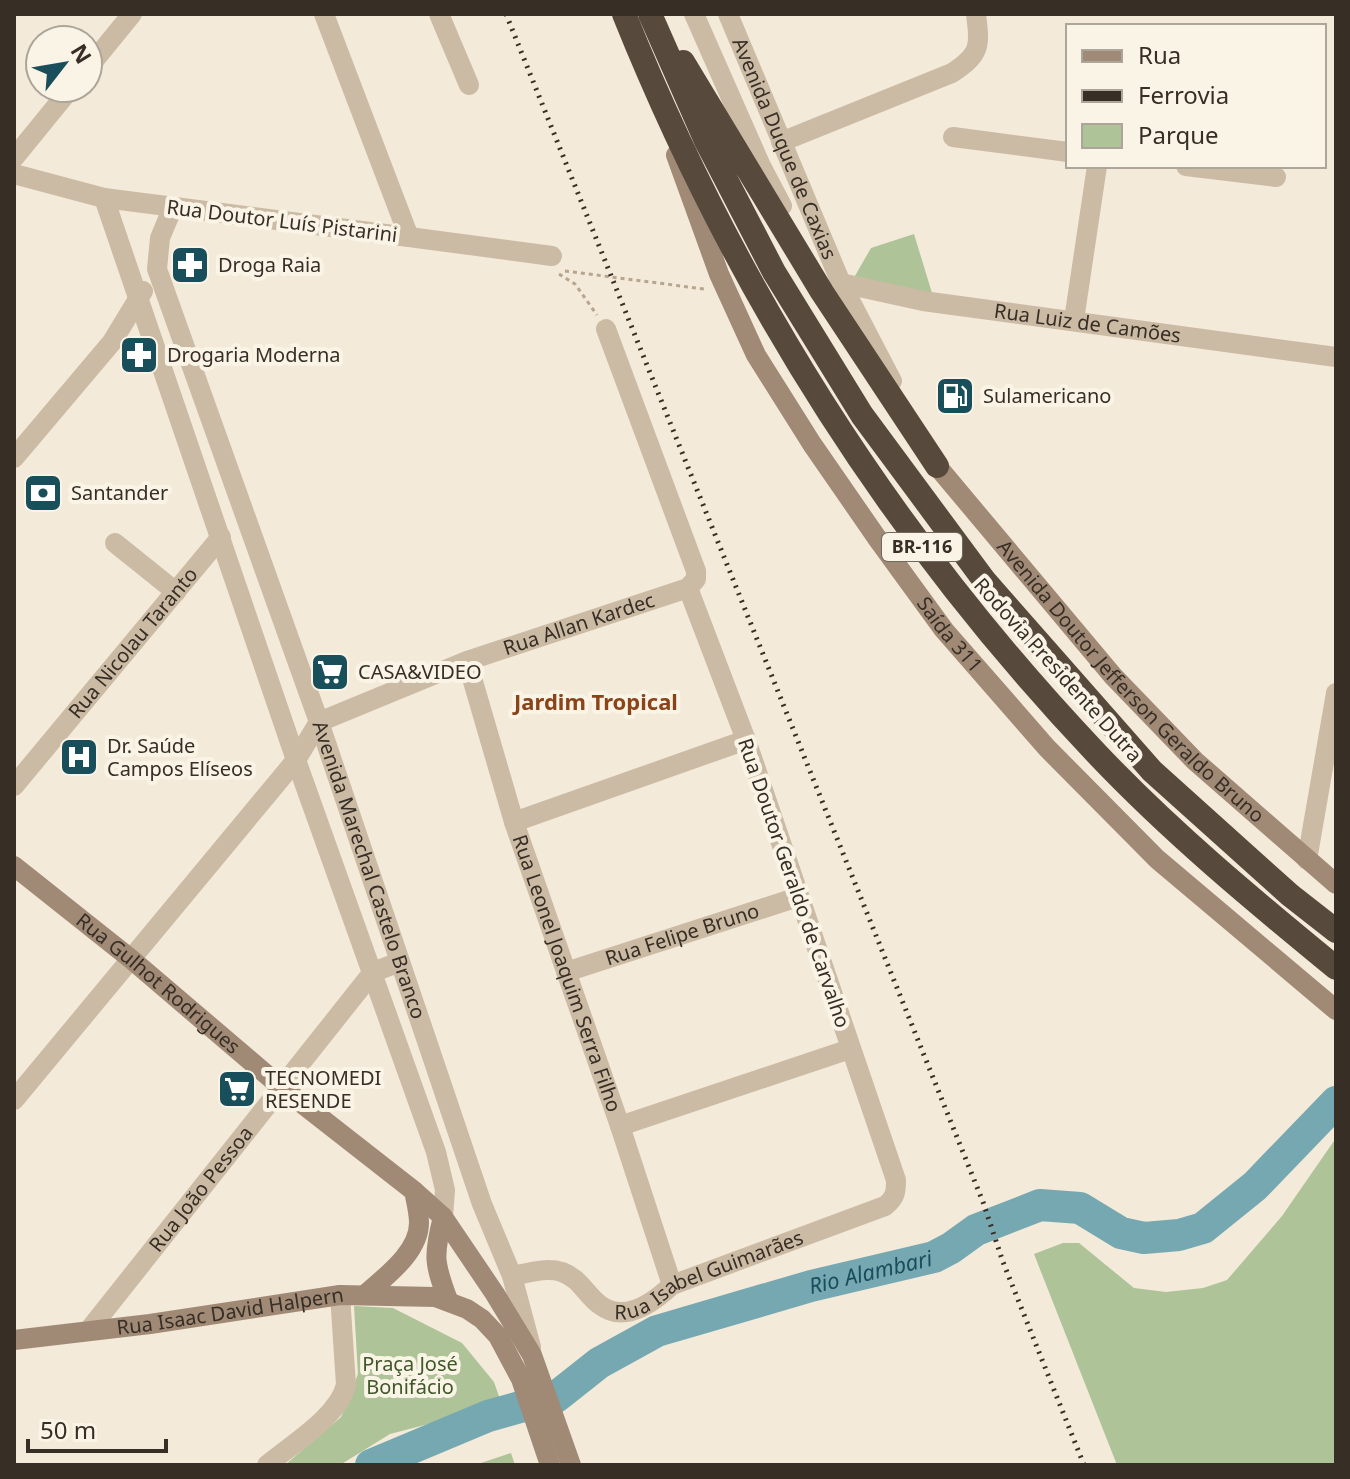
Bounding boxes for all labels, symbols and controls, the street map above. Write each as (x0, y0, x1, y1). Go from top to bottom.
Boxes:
north arrow (24, 24, 104, 104)
legend (1066, 24, 1326, 168)
street label: Avenida Duque de Caxias (726, 33, 844, 263)
text: N (65, 38, 99, 69)
text: Rua (1138, 38, 1181, 71)
text: Ferrovia (1138, 78, 1229, 111)
text: Parque (1138, 118, 1219, 151)
street label: Rua Doutor Luís Pistarini (165, 193, 399, 248)
pharmacy icon: Droga Raia (169, 244, 211, 286)
place label: Droga Raia (218, 251, 321, 278)
street label: Rua Luiz de Camões (993, 297, 1183, 349)
pharmacy icon: Drogaria Moderna (118, 334, 160, 376)
place label: Drogaria Moderna (167, 341, 341, 368)
fuel station icon: Sulamericano (934, 375, 976, 417)
place label: Sulamericano (983, 382, 1111, 409)
bank icon: Santander (22, 472, 64, 514)
place label: Santander (71, 479, 168, 506)
road number: BR-116 (882, 533, 962, 561)
street label: Avenida Doutor Jefferson Geraldo Bruno (991, 534, 1270, 828)
street label: Rua Nicolau Taranto (62, 561, 203, 724)
street label: Rodovia Presidente Dutra (968, 572, 1148, 768)
street label: Rua Allan Kardec (499, 586, 658, 661)
street label: Saída 311 (911, 591, 989, 678)
supermarket icon: CASA&VIDEO (309, 651, 351, 693)
place label: CASA&VIDEO (358, 658, 482, 685)
district label: Jardim Tropical (512, 686, 678, 716)
street label: Avenida Marechal Castelo Branco (307, 717, 432, 1022)
place label: Dr. Saúde Campos Elíseos (107, 732, 253, 782)
street label: Rua Doutor Geraldo de Carvalho (732, 734, 857, 1031)
hospital icon: Dr. Saúde Campos Elíseos (58, 736, 100, 778)
street label: Rua Leonel Joaquim Serra Filho (506, 831, 628, 1115)
street label: Rua Felipe Bruno (602, 897, 762, 971)
street label: Rua Gulhot Rodrigues (71, 907, 246, 1060)
place label: TECNOMEDI RESENDE (265, 1064, 381, 1114)
supermarket icon: TECNOMEDI RESENDE (216, 1068, 258, 1110)
street label: Rua João Pessoa (142, 1120, 259, 1257)
street label: Rua Isabel Guimarães (614, 1223, 807, 1325)
water label: Rio Alambari (805, 1242, 935, 1300)
street label: Rua Isaac David Halpern (115, 1281, 345, 1341)
park label: Praça José Bonifácio (362, 1350, 458, 1400)
scale bar (28, 1403, 166, 1453)
text: 50 m (40, 1413, 96, 1446)

